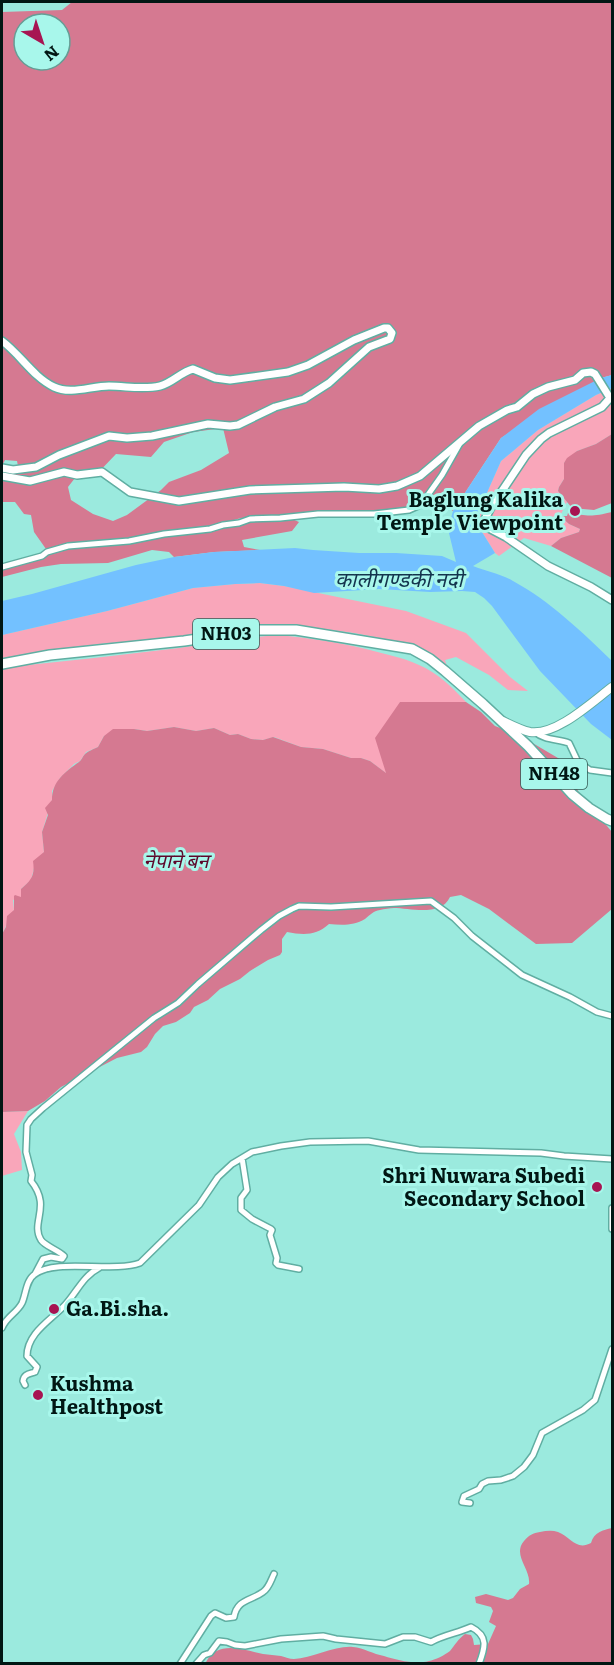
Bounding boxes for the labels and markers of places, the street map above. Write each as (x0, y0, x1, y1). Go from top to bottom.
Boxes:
place label: Baglung Kalika Temple Viewpoint (376, 483, 563, 536)
marker: Baglung Kalika Temple Viewpoint (568, 504, 582, 518)
place label: Shri Nuwara Subedi Secondary School (382, 1159, 585, 1212)
marker: Shri Nuwara Subedi Secondary School (590, 1180, 604, 1194)
place label: Ga.Bi.sha. (66, 1292, 169, 1322)
marker: Ga.Bi.sha. (47, 1302, 61, 1316)
place label: Kushma Healthpost (50, 1367, 163, 1420)
marker: Kushma Healthpost (31, 1388, 45, 1402)

